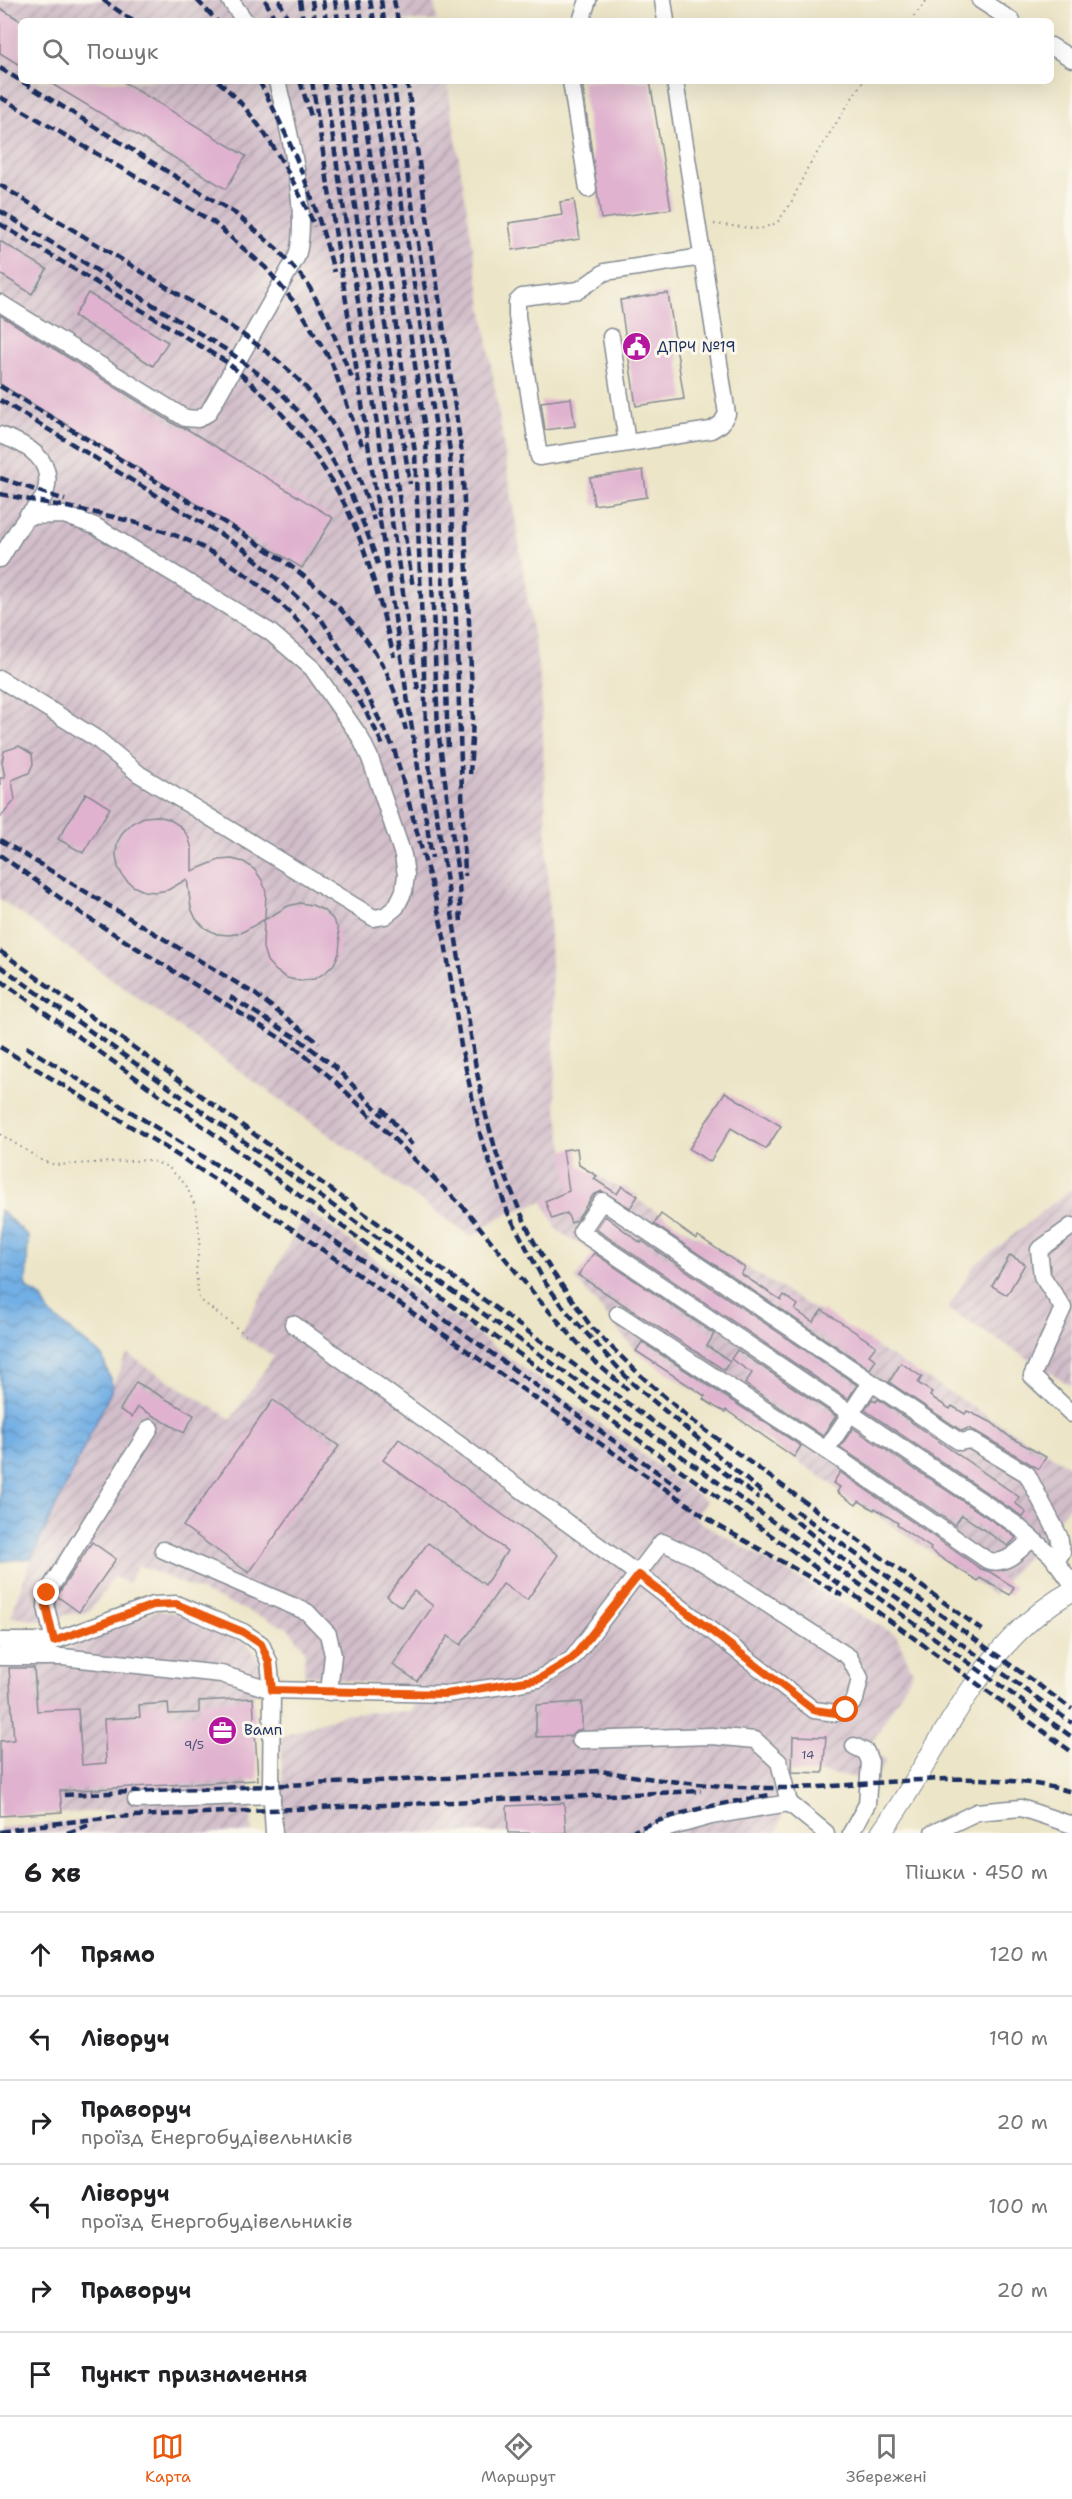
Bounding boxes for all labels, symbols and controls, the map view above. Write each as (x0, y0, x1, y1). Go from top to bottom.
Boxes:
search box (18, 18, 1054, 84)
icon: search (39, 35, 72, 68)
text: Пошук (87, 37, 158, 66)
public building icon: ДПРЧ №19 (620, 331, 652, 363)
place label: ДПРЧ №19 (657, 337, 736, 357)
route end (33, 1579, 59, 1605)
route start (832, 1696, 858, 1722)
office icon: Вамп (207, 1714, 239, 1746)
place label: Вамп (244, 1720, 282, 1740)
house number: 9/5 (184, 1737, 204, 1753)
house number: 14 (802, 1747, 814, 1763)
text: 6 хв (24, 1855, 81, 1890)
text: Пішки · 450 m (905, 1859, 1048, 1885)
icon: ahead (24, 1938, 57, 1971)
text: Прямо (81, 1940, 155, 1969)
text: 120 m (989, 1941, 1048, 1967)
icon: left (24, 2022, 57, 2055)
text: Ліворуч (81, 2024, 169, 2053)
text: 190 m (989, 2025, 1048, 2051)
text: Праворуч (81, 2095, 191, 2124)
icon: right (24, 2106, 57, 2139)
text: 20 m (997, 2109, 1048, 2135)
text: проїзд Енергобудівельників (81, 2124, 352, 2150)
text: Ліворуч (81, 2179, 169, 2208)
icon: left (24, 2190, 57, 2223)
text: 100 m (988, 2193, 1048, 2219)
text: проїзд Енергобудівельників (81, 2208, 352, 2234)
icon: right (24, 2274, 57, 2307)
text: Праворуч (81, 2276, 191, 2305)
text: 20 m (997, 2277, 1048, 2303)
icon: arrive (24, 2358, 57, 2391)
text: Пункт призначення (81, 2360, 308, 2389)
tab: Карта (145, 2430, 191, 2487)
tab: Маршрут (481, 2430, 556, 2487)
tab: Збережені (846, 2430, 927, 2487)

